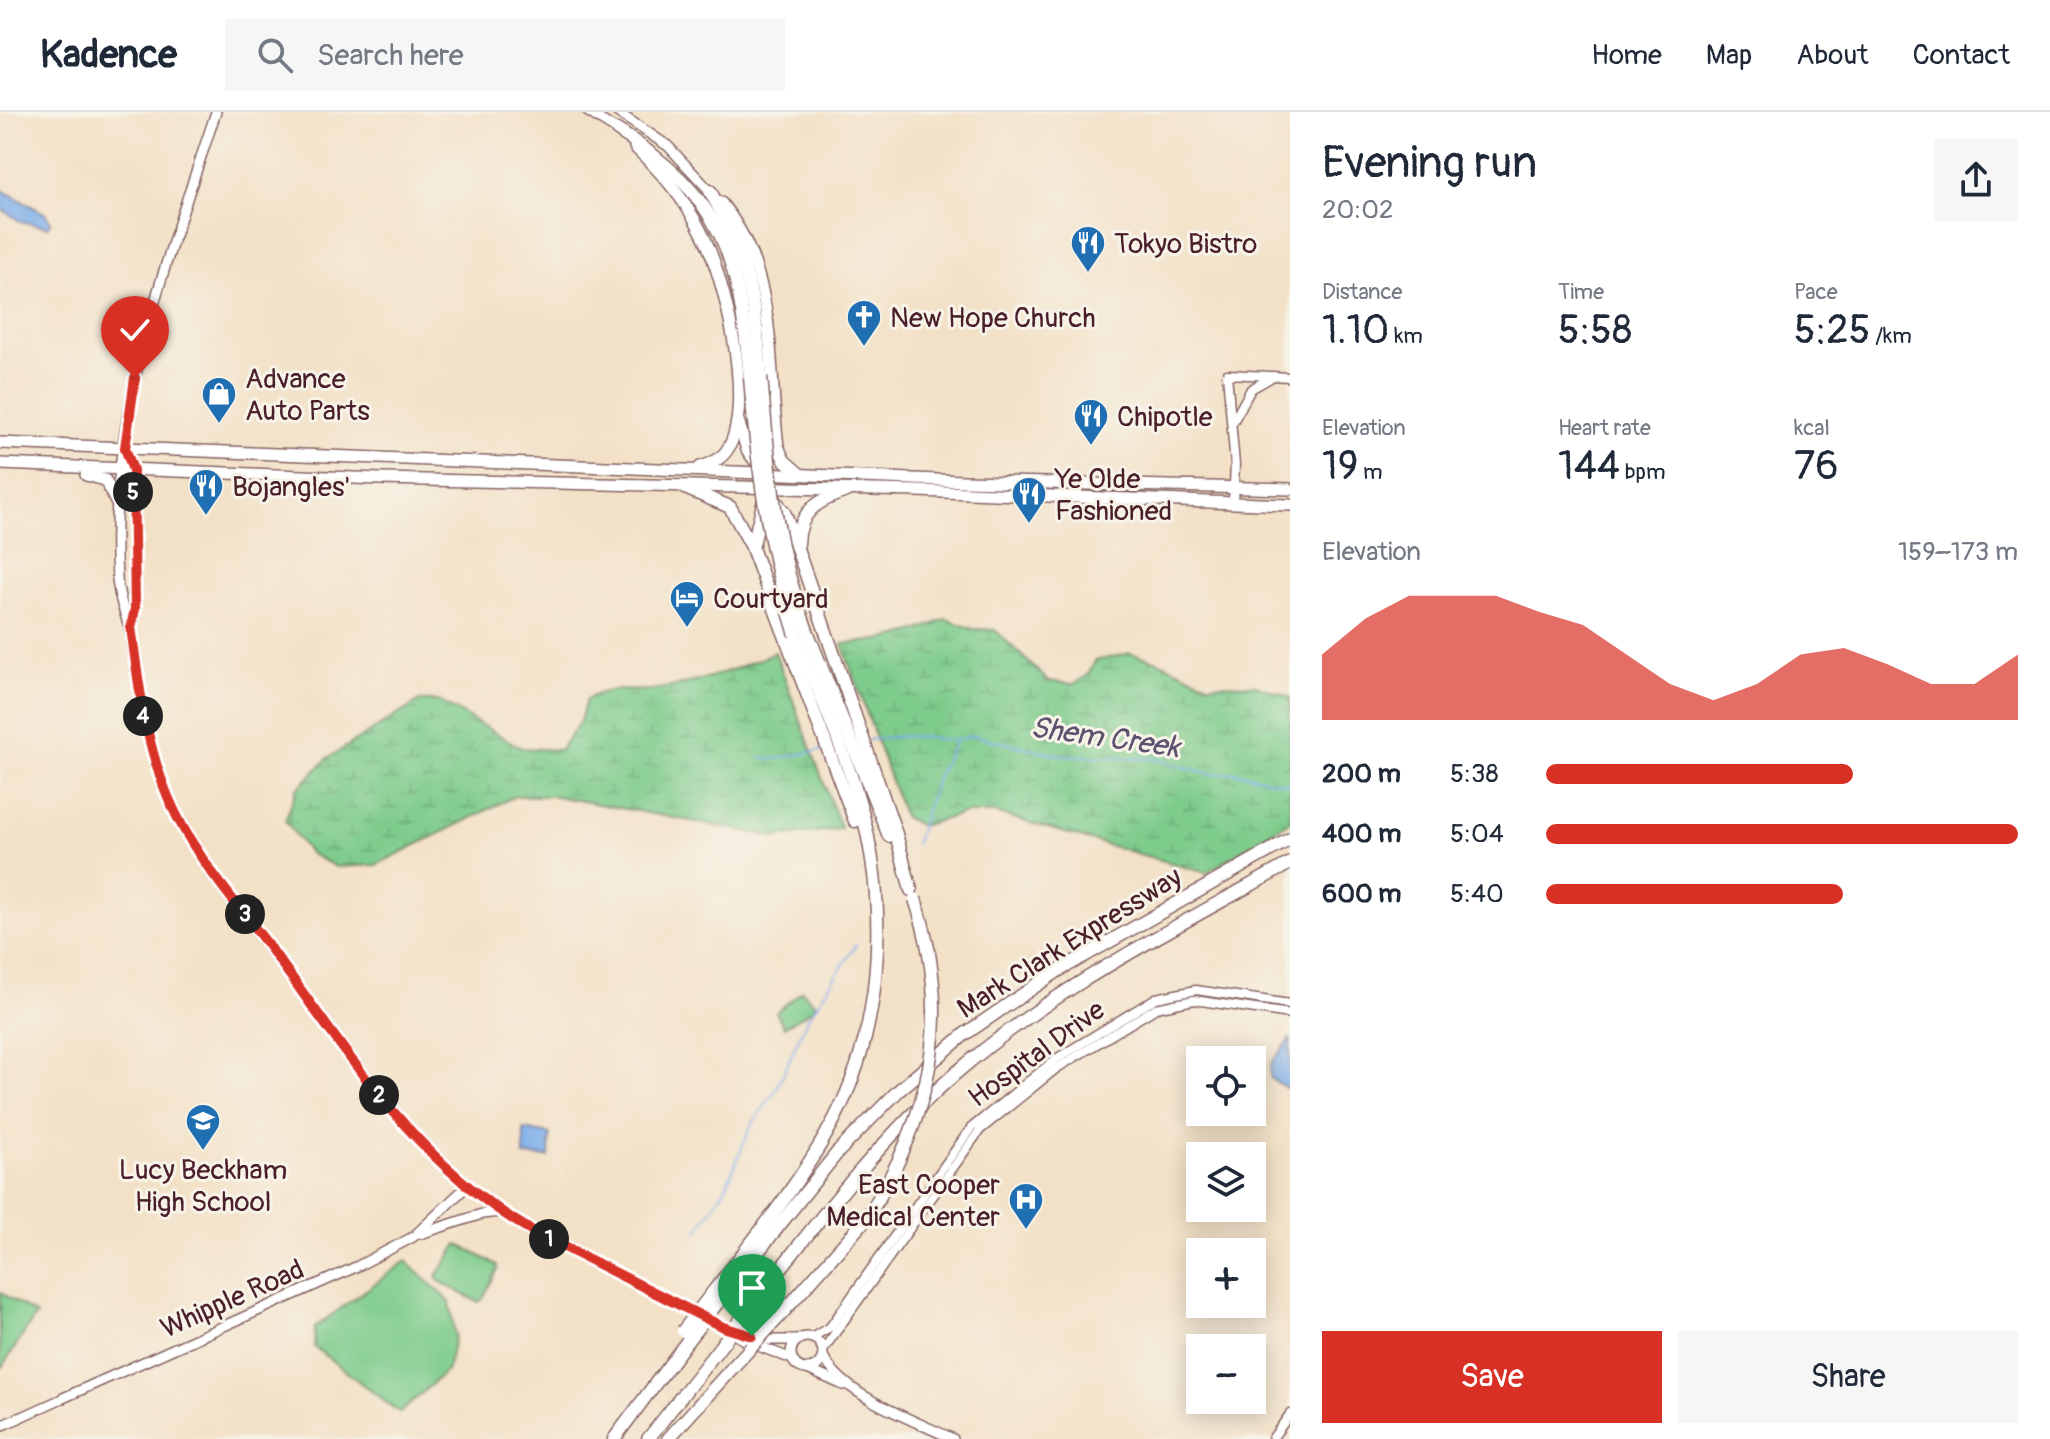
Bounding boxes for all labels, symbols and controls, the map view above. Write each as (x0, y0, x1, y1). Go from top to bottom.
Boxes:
search box (225, 19, 785, 91)
text: Kadence (40, 31, 177, 79)
icon: search (253, 33, 297, 77)
text: Search here (317, 37, 464, 74)
text: Home (1591, 38, 1662, 73)
text: Map (1706, 38, 1752, 73)
text: About (1796, 38, 1869, 73)
text: Contact (1913, 38, 2010, 73)
text: Evening run (1322, 136, 1537, 191)
button: share (1934, 138, 2018, 222)
text: 20:02 (1322, 194, 1394, 226)
restaurant icon: Tokyo Bistro (1069, 224, 1107, 274)
place label: Tokyo Bistro (1114, 227, 1257, 262)
text: Distance (1322, 278, 1402, 306)
text: Time (1558, 278, 1604, 306)
text: Pace (1794, 278, 1838, 306)
pin (101, 296, 169, 378)
church icon: New Hope Church (845, 298, 883, 348)
place label: New Hope Church (890, 301, 1096, 336)
text: 1.10 (1322, 306, 1389, 355)
text: 5:58 (1558, 306, 1632, 355)
text: 5:25 (1794, 306, 1870, 355)
icon: check (113, 308, 157, 352)
text: km (1389, 322, 1423, 350)
text: /km (1870, 322, 1912, 350)
place label: Advance Auto Parts (245, 362, 370, 429)
shop icon: Advance Auto Parts (200, 375, 238, 425)
restaurant icon: Chipotle (1072, 397, 1110, 447)
place label: Chipotle (1117, 400, 1213, 435)
text: Elevation (1322, 414, 1406, 442)
text: Heart rate (1558, 414, 1651, 442)
text: kcal (1794, 414, 1830, 442)
text: 19 (1322, 442, 1358, 491)
text: 144 (1558, 442, 1620, 491)
text: 76 (1794, 442, 1838, 491)
text: m (1358, 458, 1383, 486)
text: bpm (1620, 458, 1666, 486)
place label: Ye Olde Fashioned (1054, 462, 1172, 529)
restaurant icon: Bojangles' (187, 467, 225, 517)
place label: Bojangles' (232, 470, 350, 505)
pin: 5 (113, 472, 153, 512)
restaurant icon: Ye Olde Fashioned (1010, 475, 1048, 525)
text: 5 (127, 478, 139, 506)
text: Elevation (1322, 536, 1421, 568)
text: 159–173 m (1898, 536, 2018, 568)
hotel icon: Courtyard (668, 579, 706, 629)
place label: Courtyard (713, 582, 829, 617)
pin: 4 (123, 696, 163, 736)
text: 4 (137, 702, 149, 730)
water label: Shem Creek (1028, 709, 1184, 767)
text: 200 m (1322, 758, 1401, 790)
text: 5:38 (1450, 758, 1499, 790)
text: 400 m (1322, 818, 1401, 850)
text: 5:04 (1450, 818, 1504, 850)
street label: Mark Clark Expressway (951, 860, 1189, 1027)
text: 600 m (1322, 878, 1401, 910)
text: 5:40 (1450, 878, 1504, 910)
pin: 3 (225, 894, 265, 934)
text: 3 (239, 900, 251, 928)
street label: Hospital Drive (962, 993, 1112, 1115)
map controls (1186, 1046, 1266, 1414)
button: locate (1186, 1046, 1266, 1126)
pin: 2 (359, 1075, 399, 1115)
text: 2 (373, 1081, 385, 1109)
school or university icon: Lucy Beckham High School (184, 1102, 222, 1152)
button: layers (1186, 1142, 1266, 1222)
place label: Lucy Beckham High School (119, 1153, 287, 1220)
place label: East Cooper Medical Center (826, 1168, 1000, 1235)
hospital icon: East Cooper Medical Center (1007, 1181, 1045, 1231)
pin: 1 (529, 1219, 569, 1259)
text: 1 (545, 1225, 553, 1253)
button: + (1186, 1238, 1266, 1318)
street label: Whipple Road (155, 1252, 310, 1347)
pin (718, 1254, 786, 1336)
icon: arrive (730, 1266, 774, 1310)
button: Save (1322, 1331, 1662, 1423)
button: Share (1678, 1331, 2018, 1423)
button: − (1186, 1334, 1266, 1414)

